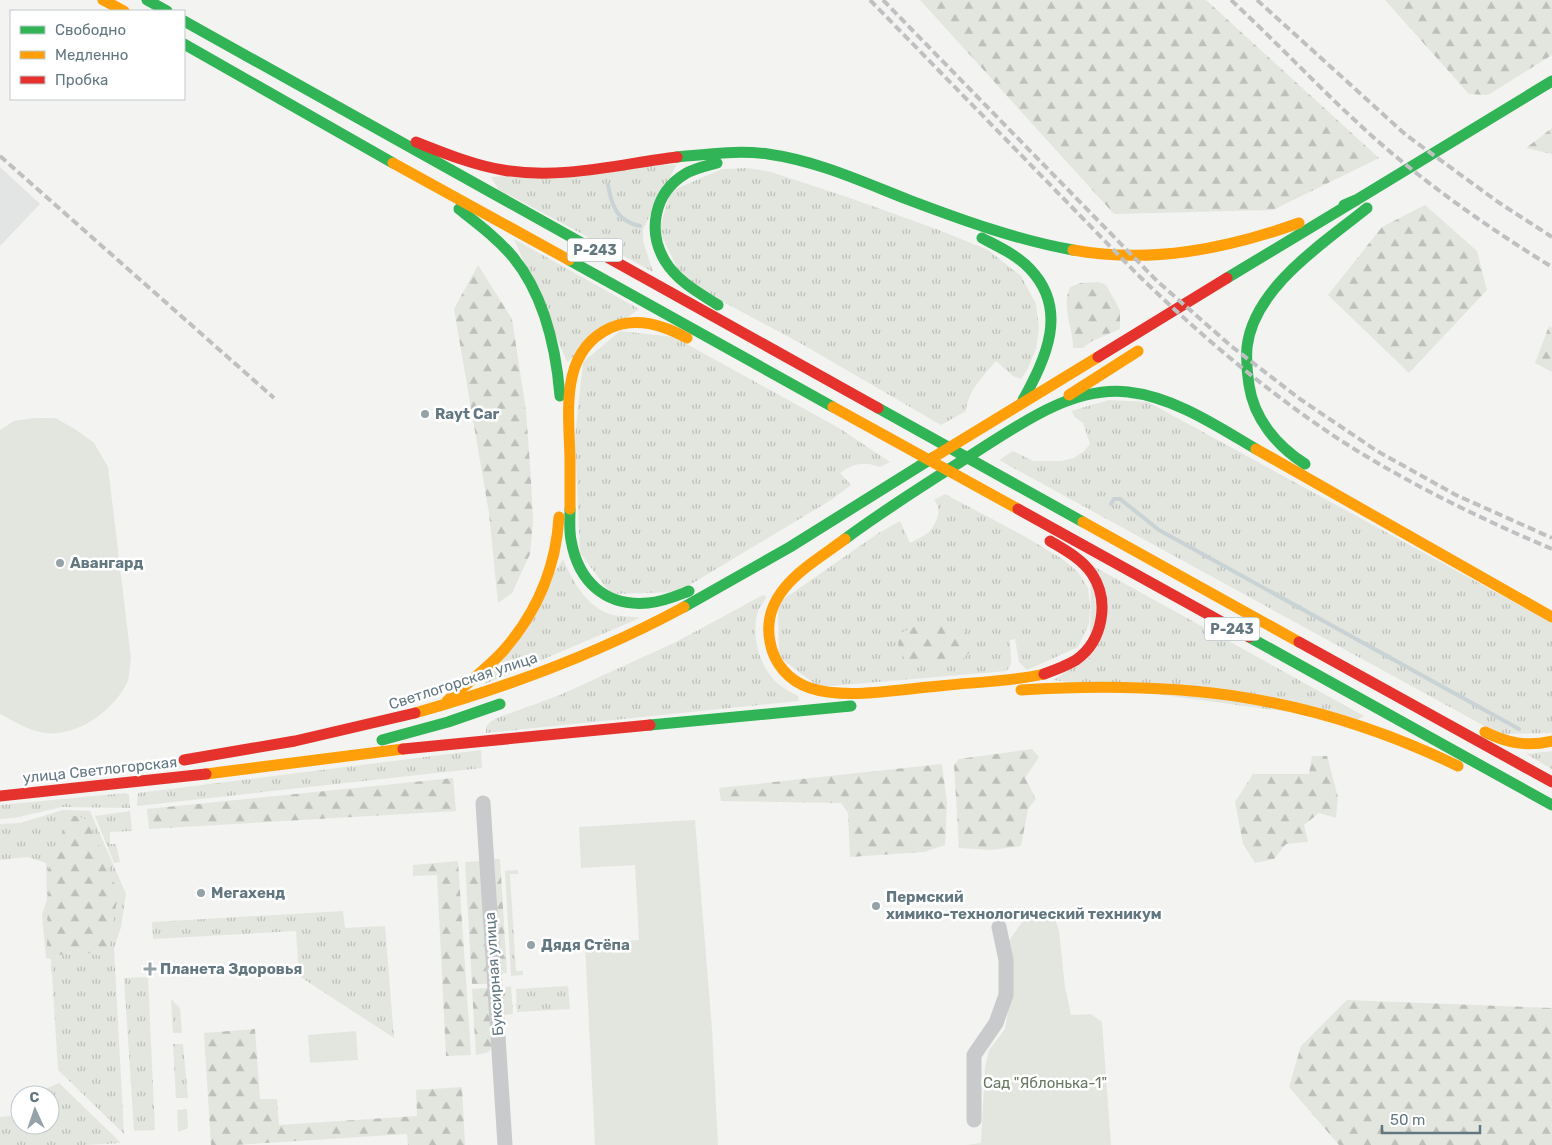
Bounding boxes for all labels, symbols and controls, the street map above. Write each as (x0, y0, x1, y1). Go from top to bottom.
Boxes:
legend (10, 10, 185, 100)
text: Свободно (55, 21, 126, 39)
text: Медленно (55, 46, 128, 64)
text: Пробка (55, 71, 108, 89)
road number: Р-243 (568, 238, 622, 262)
place label: Rayt Car (435, 405, 499, 423)
marker: Rayt Car (419, 408, 431, 420)
place label: Авангард (70, 554, 143, 572)
marker: Авангард (54, 557, 66, 569)
road number: Р-243 (1204, 618, 1260, 640)
street label: Светлогорская улица (386, 648, 540, 714)
street label: улица Светлогорская (22, 753, 178, 787)
place label: Мегахенд (211, 884, 285, 902)
marker: Мегахенд (195, 887, 207, 899)
place label: Пермский химико-технологический техникум (886, 888, 1162, 923)
marker: Пермский химико-технологический техникум (870, 900, 882, 912)
street label: Буксирная улица (481, 911, 507, 1037)
place label: Дядя Стёпа (541, 936, 630, 954)
marker: Дядя Стёпа (525, 939, 537, 951)
place label: Планета Здоровья (160, 960, 302, 978)
marker: Планета Здоровья (144, 963, 156, 975)
park label: Сад "Яблонька-1" (983, 1074, 1107, 1092)
north arrow (10, 1085, 60, 1135)
text: С (29, 1089, 40, 1106)
scale bar (1382, 1102, 1480, 1134)
text: 50 m (1390, 1111, 1425, 1129)

